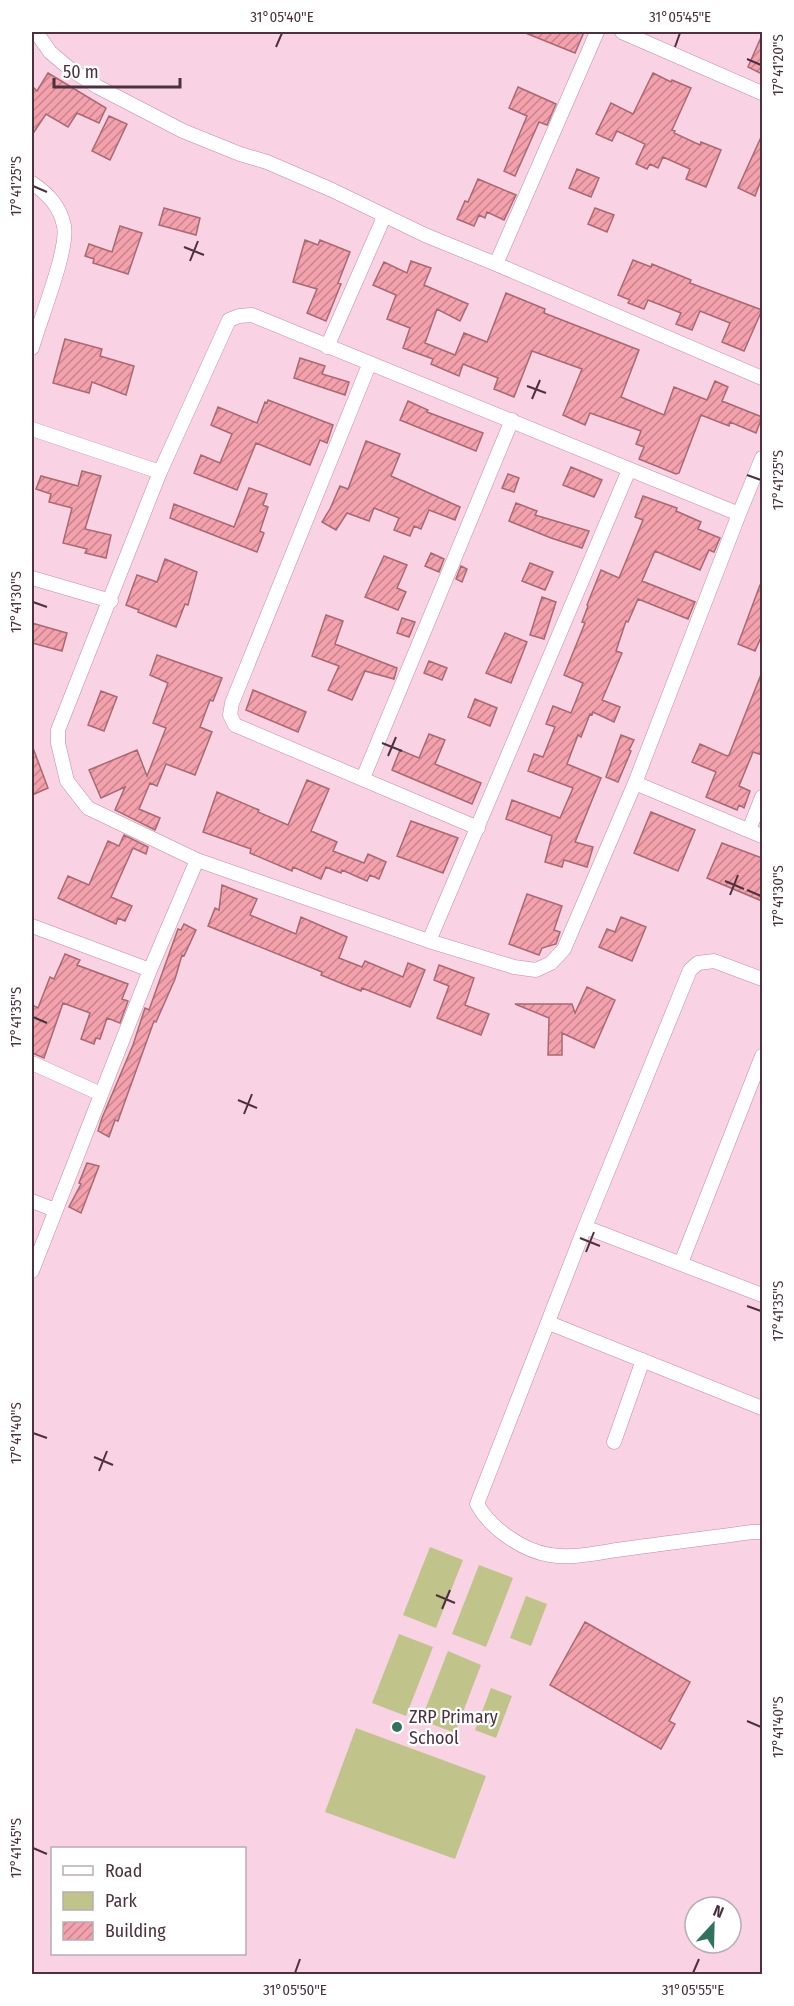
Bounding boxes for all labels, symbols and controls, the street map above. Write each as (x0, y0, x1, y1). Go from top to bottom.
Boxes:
text: 31°05'40"E (250, 8, 314, 26)
text: 31°05'45"E (649, 8, 711, 26)
text: 17°41'20"S (769, 34, 787, 96)
scale bar (54, 51, 180, 89)
text: 50 m (63, 61, 99, 83)
text: 17°41'25"S (7, 156, 25, 216)
text: 17°41'25"S (769, 450, 787, 510)
text: 17°41'30"S (7, 571, 25, 633)
text: 17°41'30"S (769, 865, 787, 927)
text: 17°41'35"S (7, 987, 25, 1047)
text: 17°41'35"S (769, 1281, 787, 1341)
text: 17°41'40"S (7, 1402, 25, 1464)
text: 17°41'40"S (769, 1696, 787, 1758)
place label: ZRP Primary School (409, 1706, 498, 1749)
marker: ZRP Primary School (390, 1720, 404, 1734)
text: 17°41'45"S (7, 1818, 25, 1878)
legend (51, 1847, 246, 1955)
text: Road (105, 1860, 142, 1882)
text: Park (105, 1890, 138, 1912)
north arrow (683, 1895, 743, 1955)
text: N (710, 1901, 726, 1922)
text: Building (105, 1920, 166, 1942)
text: 31°05'50"E (263, 1981, 327, 1999)
text: 31°05'55"E (662, 1981, 724, 1999)

